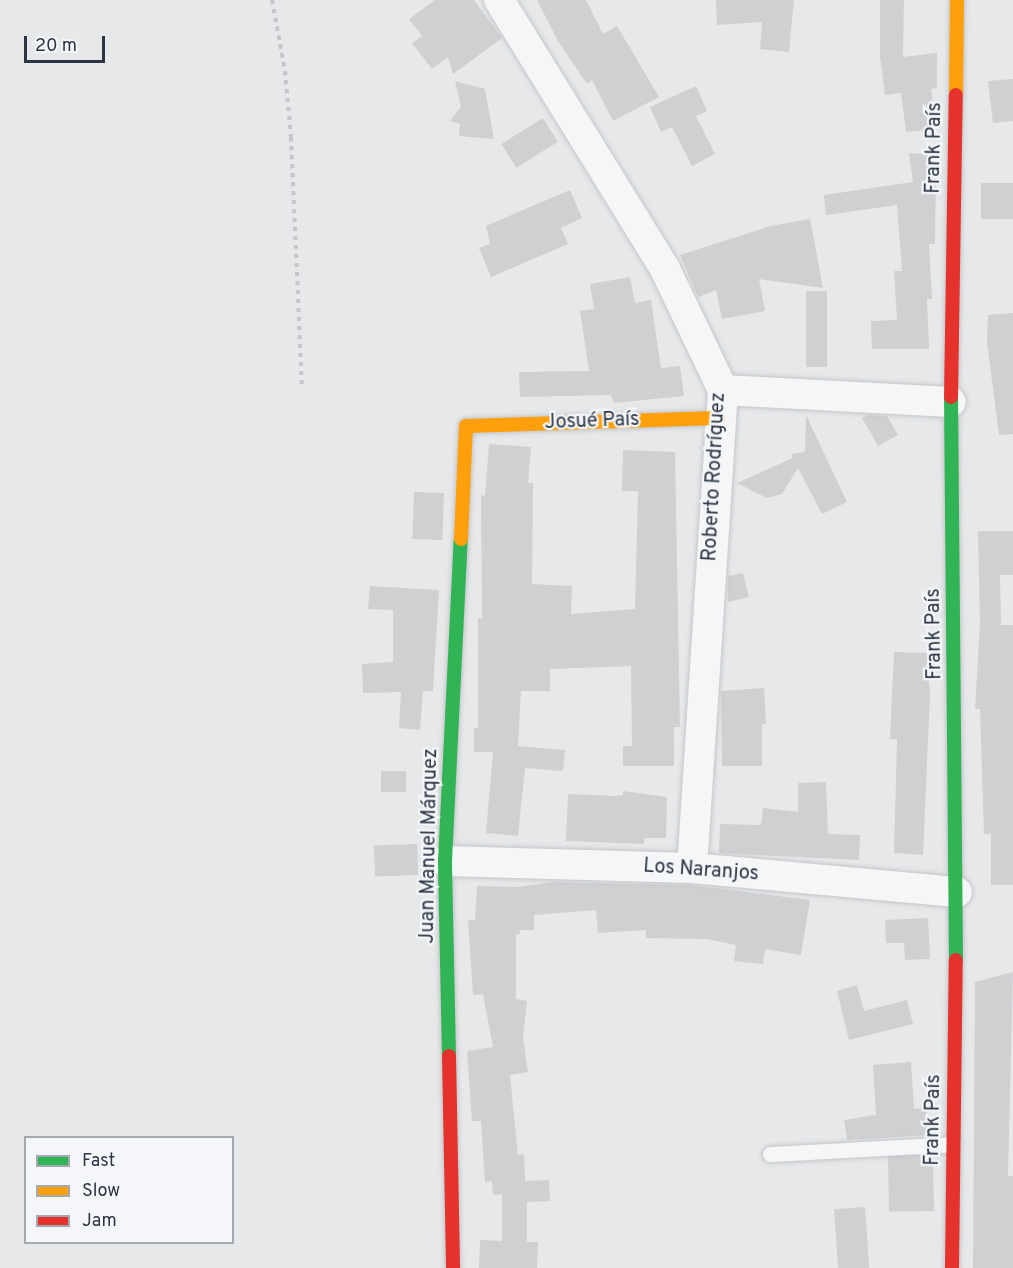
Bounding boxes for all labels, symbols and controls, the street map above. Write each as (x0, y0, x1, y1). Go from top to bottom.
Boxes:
scale bar (27, 24, 108, 62)
text: 20 m (35, 35, 77, 58)
street label: Frank País (922, 102, 948, 194)
street label: Roberto Rodríguez (699, 392, 731, 562)
street label: Josué País (544, 408, 640, 436)
street label: Frank País (922, 588, 948, 680)
street label: Juan Manuel Márquez (416, 748, 444, 944)
street label: Los Naranjos (642, 855, 760, 887)
street label: Frank País (921, 1074, 947, 1166)
legend (24, 1136, 234, 1244)
text: Fast (82, 1150, 115, 1173)
text: Slow (82, 1180, 120, 1203)
text: Jam (82, 1210, 117, 1233)

